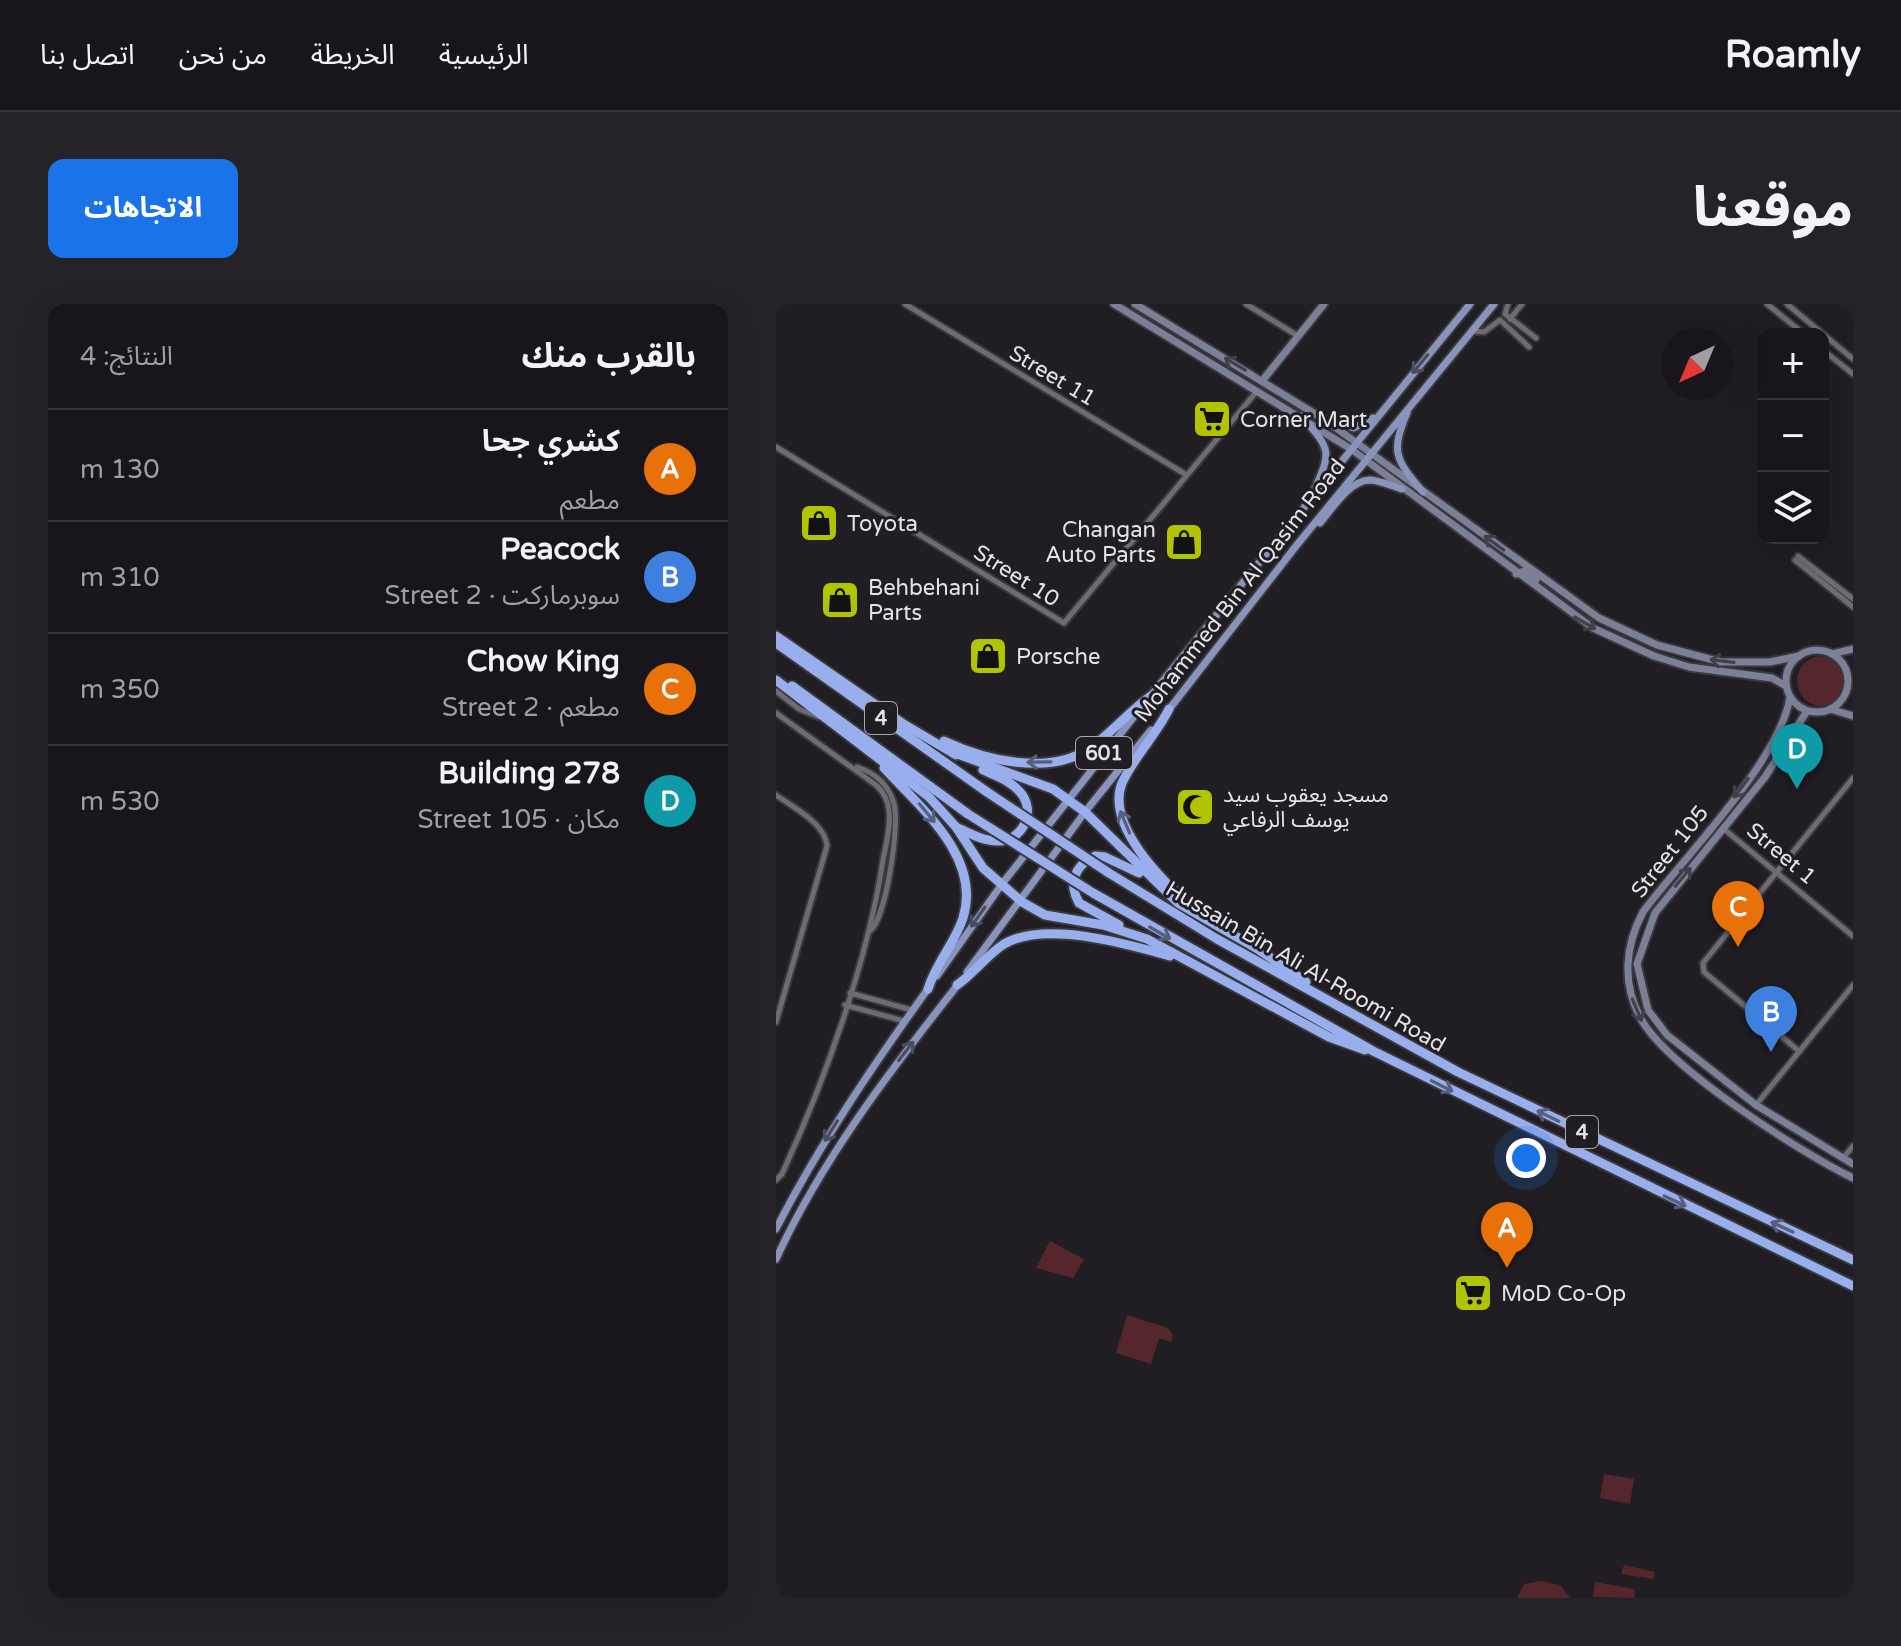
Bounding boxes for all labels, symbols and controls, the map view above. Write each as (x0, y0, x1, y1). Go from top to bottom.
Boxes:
text: Roamly (1725, 32, 1861, 78)
text: اتصل بنا (40, 38, 135, 72)
text: من نحن (179, 38, 267, 72)
text: الخريطة (311, 38, 395, 72)
text: الرئيسية (439, 38, 529, 72)
button: الاتجاهات (48, 159, 238, 258)
text: موقعنا (1693, 175, 1853, 242)
north arrow (1661, 328, 1733, 400)
map controls (1757, 328, 1829, 544)
button: + (1757, 328, 1829, 400)
text: بالقرب منك (521, 336, 696, 377)
street label: Street 11 (1005, 340, 1100, 412)
text: النتائج: 4 (80, 341, 173, 372)
one-way arrow (1411, 353, 1429, 374)
one-way arrow (1224, 356, 1247, 372)
supermarket icon: Corner Mart (1191, 398, 1233, 440)
button: − (1757, 400, 1829, 472)
place label: Corner Mart (1240, 407, 1367, 433)
text: كشري جحا (482, 423, 620, 460)
text: 130 m (80, 454, 160, 485)
text: A (660, 454, 680, 485)
street label: Mohammed Bin Al Qasim Road (1129, 454, 1351, 727)
button: layers (1757, 472, 1829, 544)
text: مطعم (560, 485, 620, 516)
shop icon: Toyota (798, 502, 840, 544)
place label: Toyota (847, 511, 918, 537)
place label: Changan Auto Parts (1045, 517, 1156, 568)
shop icon: Changan Auto Parts (1163, 521, 1205, 563)
text: Peacock (500, 531, 620, 568)
one-way arrow (1484, 535, 1505, 552)
street label: Street 10 (969, 539, 1064, 612)
text: 310 m (80, 562, 160, 593)
text: B (661, 562, 679, 593)
place label: Behbehani Parts (868, 575, 980, 626)
shop icon: Behbehani Parts (819, 579, 861, 621)
text: سوبرماركت · Street 2 (385, 580, 620, 611)
one-way arrow (1573, 615, 1596, 631)
shop icon: Porsche (967, 635, 1009, 677)
text: Chow King (467, 643, 620, 680)
place label: Porsche (1016, 644, 1100, 670)
one-way arrow (1709, 653, 1736, 668)
text: 350 m (80, 674, 160, 705)
text: C (661, 674, 679, 705)
text: مطعم · Street 2 (442, 692, 620, 723)
road number: 4 (865, 702, 897, 734)
pin: D (1771, 723, 1823, 789)
road number: 601 (1076, 737, 1132, 769)
one-way arrow (1026, 754, 1053, 770)
text: Building 278 (438, 755, 620, 792)
one-way arrow (1732, 777, 1749, 799)
place label: مسجد يعقوب سيد يوسف الرفاعي (1223, 782, 1389, 836)
text: 530 m (80, 786, 160, 817)
text: D (660, 786, 680, 817)
mosque icon: مسجد يعقوب سيد يوسف الرفاعي (1174, 786, 1216, 828)
street label: Street 105 (1626, 800, 1714, 903)
one-way arrow (918, 803, 936, 823)
text: مكان · Street 105 (417, 804, 620, 835)
one-way arrow (1116, 810, 1131, 835)
street label: Street 1 (1741, 817, 1821, 890)
one-way arrow (1674, 868, 1692, 888)
street label: Hussain Bin Ali Al-Roomi Road (1161, 876, 1450, 1058)
pin: C (1712, 881, 1764, 947)
one-way arrow (970, 905, 987, 927)
one-way arrow (1148, 926, 1172, 941)
pin: B (1745, 986, 1797, 1052)
one-way arrow (1631, 997, 1646, 1022)
one-way arrow (897, 1041, 914, 1062)
one-way arrow (1430, 1079, 1454, 1094)
one-way arrow (1536, 1107, 1560, 1123)
road number: 4 (1566, 1116, 1598, 1148)
one-way arrow (823, 1119, 839, 1142)
your location (1506, 1138, 1546, 1178)
one-way arrow (1663, 1194, 1687, 1209)
pin: A (1481, 1202, 1533, 1268)
one-way arrow (1771, 1219, 1795, 1234)
supermarket icon: MoD Co-Op (1452, 1272, 1494, 1314)
place label: MoD Co-Op (1501, 1281, 1626, 1307)

